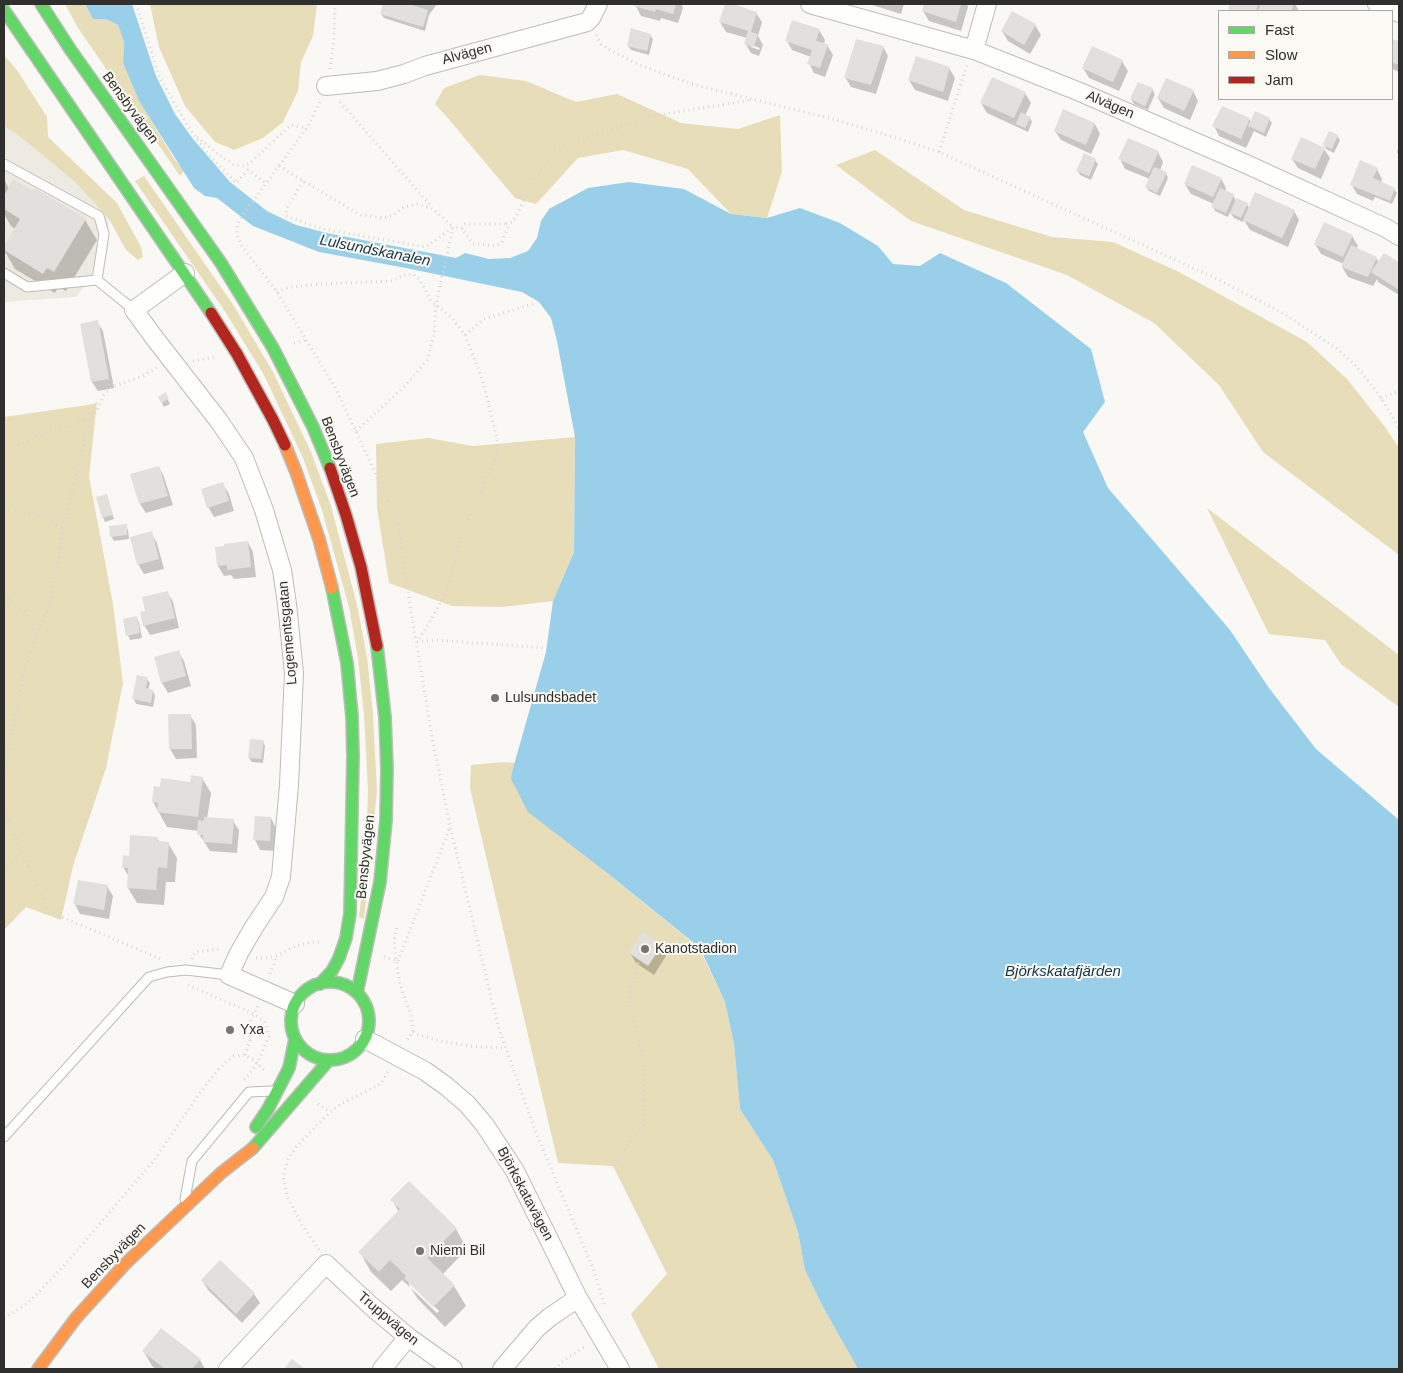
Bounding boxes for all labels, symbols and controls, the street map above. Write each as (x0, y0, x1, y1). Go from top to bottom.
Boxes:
legend (1218, 10, 1393, 100)
text: Fast (1265, 21, 1294, 38)
street label: Alvägen (440, 39, 494, 69)
text: Slow (1265, 46, 1298, 63)
street label: Bensbyvägen (98, 69, 162, 147)
text: Jam (1265, 71, 1293, 88)
street label: Alvägen (1083, 87, 1137, 123)
water label: Lulsundskanalen (318, 231, 432, 271)
street label: Bensbyvägen (317, 414, 363, 500)
street label: Logementsgatan (275, 580, 301, 686)
place label: Lulsundsbadet (505, 690, 596, 706)
marker: Lulsundsbadet (489, 692, 501, 704)
street label: Bensbyvägen (353, 814, 379, 900)
place label: Kanotstadion (655, 941, 737, 957)
marker: Kanotstadion (639, 943, 651, 955)
water label: Björkskatafjärden (1005, 963, 1121, 981)
place label: Yxa (240, 1022, 264, 1038)
marker: Yxa (224, 1024, 236, 1036)
street label: Björkskatavägen (493, 1144, 557, 1244)
street label: Bensbyvägen (78, 1220, 150, 1292)
place label: Niemi Bil (430, 1243, 485, 1259)
marker: Niemi Bil (414, 1245, 426, 1257)
street label: Truppvägen (354, 1289, 422, 1349)

